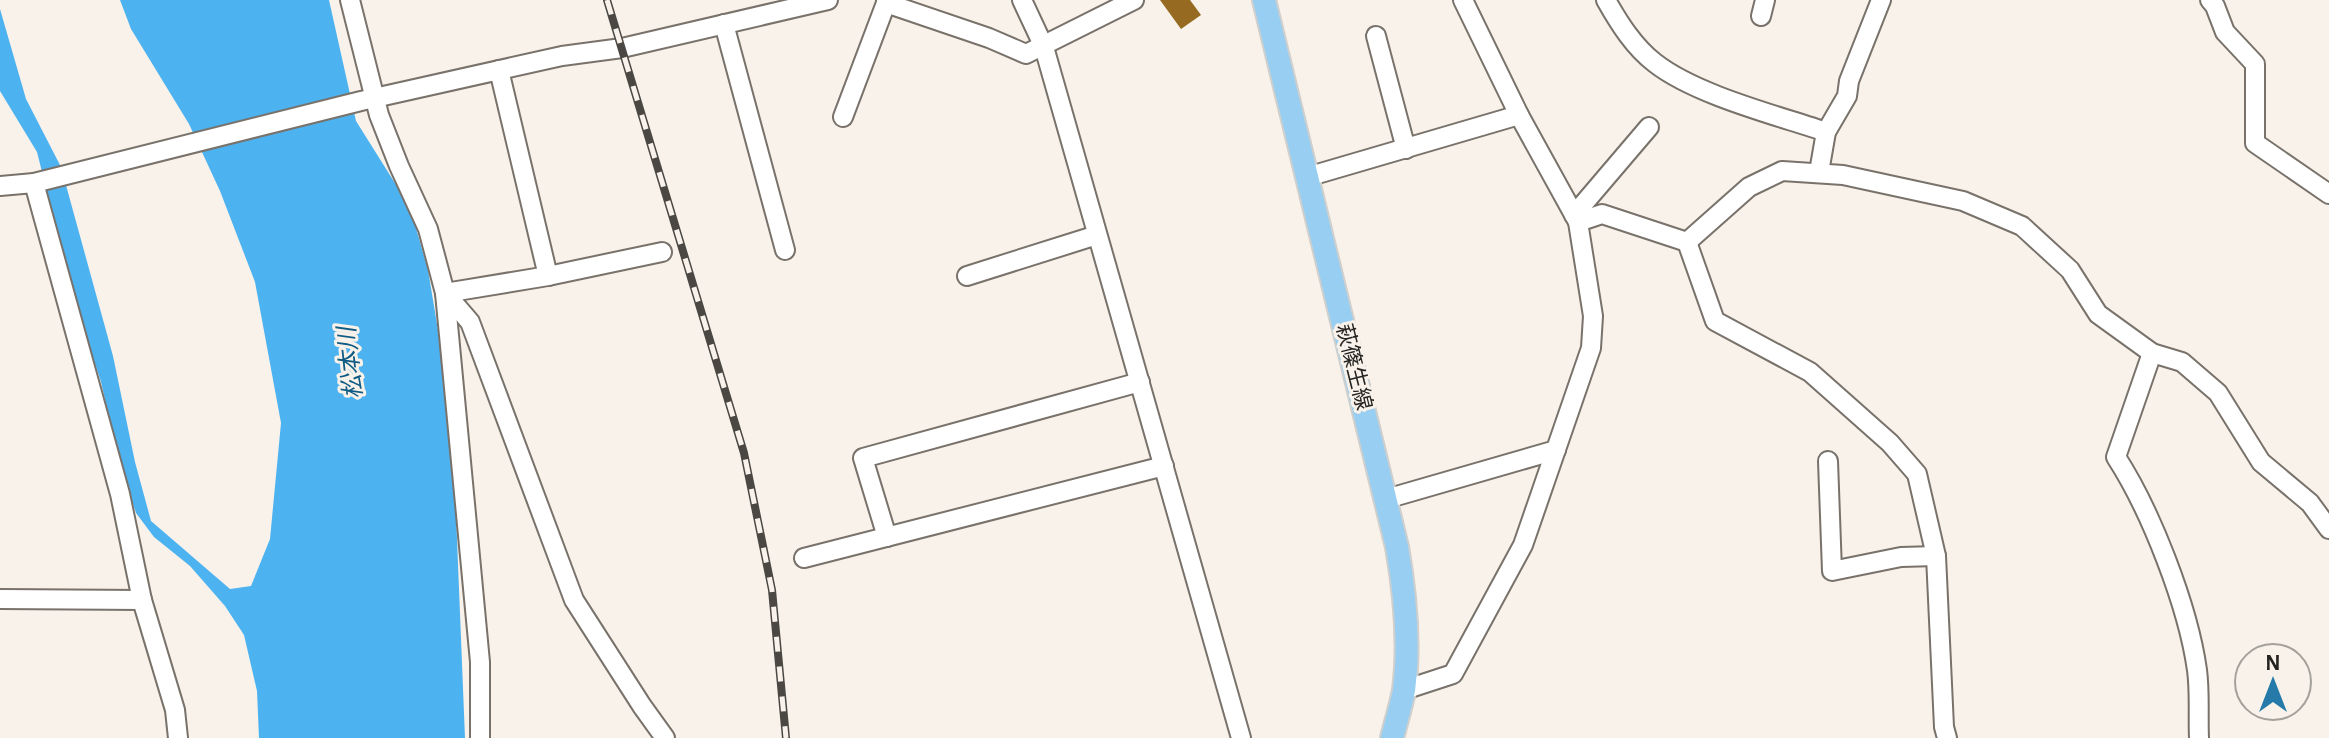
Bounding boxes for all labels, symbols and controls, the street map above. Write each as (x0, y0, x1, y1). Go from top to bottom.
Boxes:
street label: 萩篠生線 (1333, 321, 1376, 412)
water label: 松本川 (333, 323, 367, 400)
north arrow (2233, 642, 2313, 722)
text: N (2265, 652, 2281, 674)

